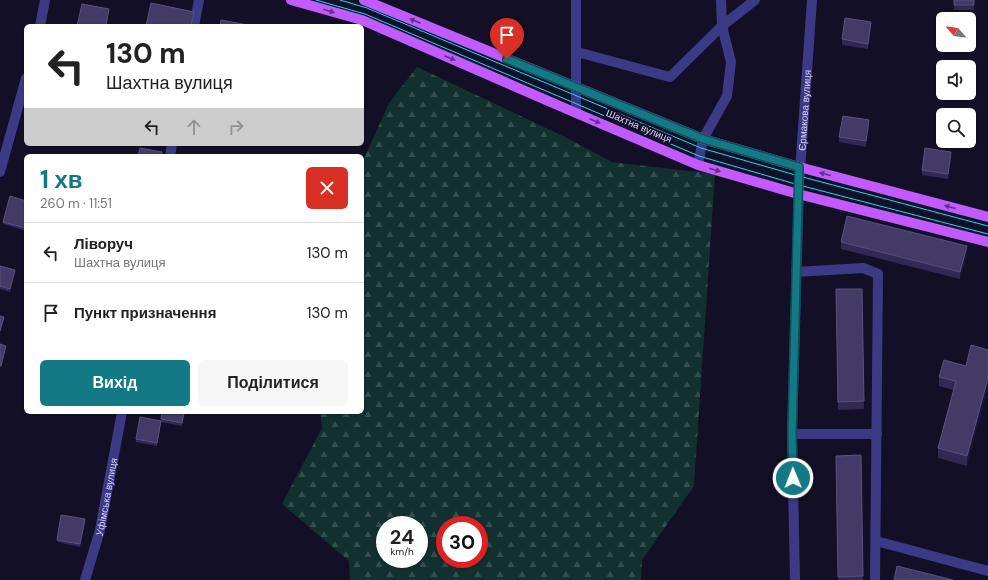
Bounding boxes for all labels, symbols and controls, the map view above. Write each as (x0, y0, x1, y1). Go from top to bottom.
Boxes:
one-way arrow (323, 8, 335, 14)
north arrow (936, 12, 976, 52)
map controls (936, 12, 976, 148)
one-way arrow (409, 17, 421, 24)
pin (490, 18, 524, 59)
icon: arrive (496, 24, 518, 46)
text: 130 m (106, 35, 186, 72)
icon: left (40, 40, 92, 92)
one-way arrow (444, 55, 455, 61)
button: sound (936, 60, 976, 100)
street label: Єрмакова вулиця (795, 69, 814, 151)
text: Шахтна вулиця (106, 71, 233, 95)
street label: Шахтна вулиця (604, 106, 674, 146)
button: search (936, 108, 976, 148)
icon: left (141, 116, 163, 138)
icon: ahead (183, 116, 205, 138)
icon: right (225, 116, 247, 138)
one-way arrow (589, 118, 600, 124)
text: 1 хв (40, 164, 83, 195)
button: close (306, 167, 348, 209)
one-way arrow (709, 167, 721, 173)
one-way arrow (818, 171, 830, 177)
text: 260 m · 11:51 (40, 195, 112, 212)
one-way arrow (944, 204, 956, 210)
text: Ліворуч (74, 234, 133, 254)
icon: left (40, 242, 62, 264)
text: 130 m (307, 243, 348, 263)
text: Шахтна вулиця (74, 254, 166, 271)
icon: arrive (40, 302, 62, 324)
text: Пункт призначення (74, 303, 216, 323)
text: 130 m (307, 303, 348, 323)
button: Вихід (40, 360, 190, 406)
button: Поділитися (198, 360, 348, 406)
street label: Уфімська вулиця (92, 457, 120, 537)
position arrow (772, 457, 814, 499)
speed limit sign: 30 (436, 516, 488, 568)
text: 24 (390, 524, 414, 550)
text: km/h (390, 545, 414, 558)

